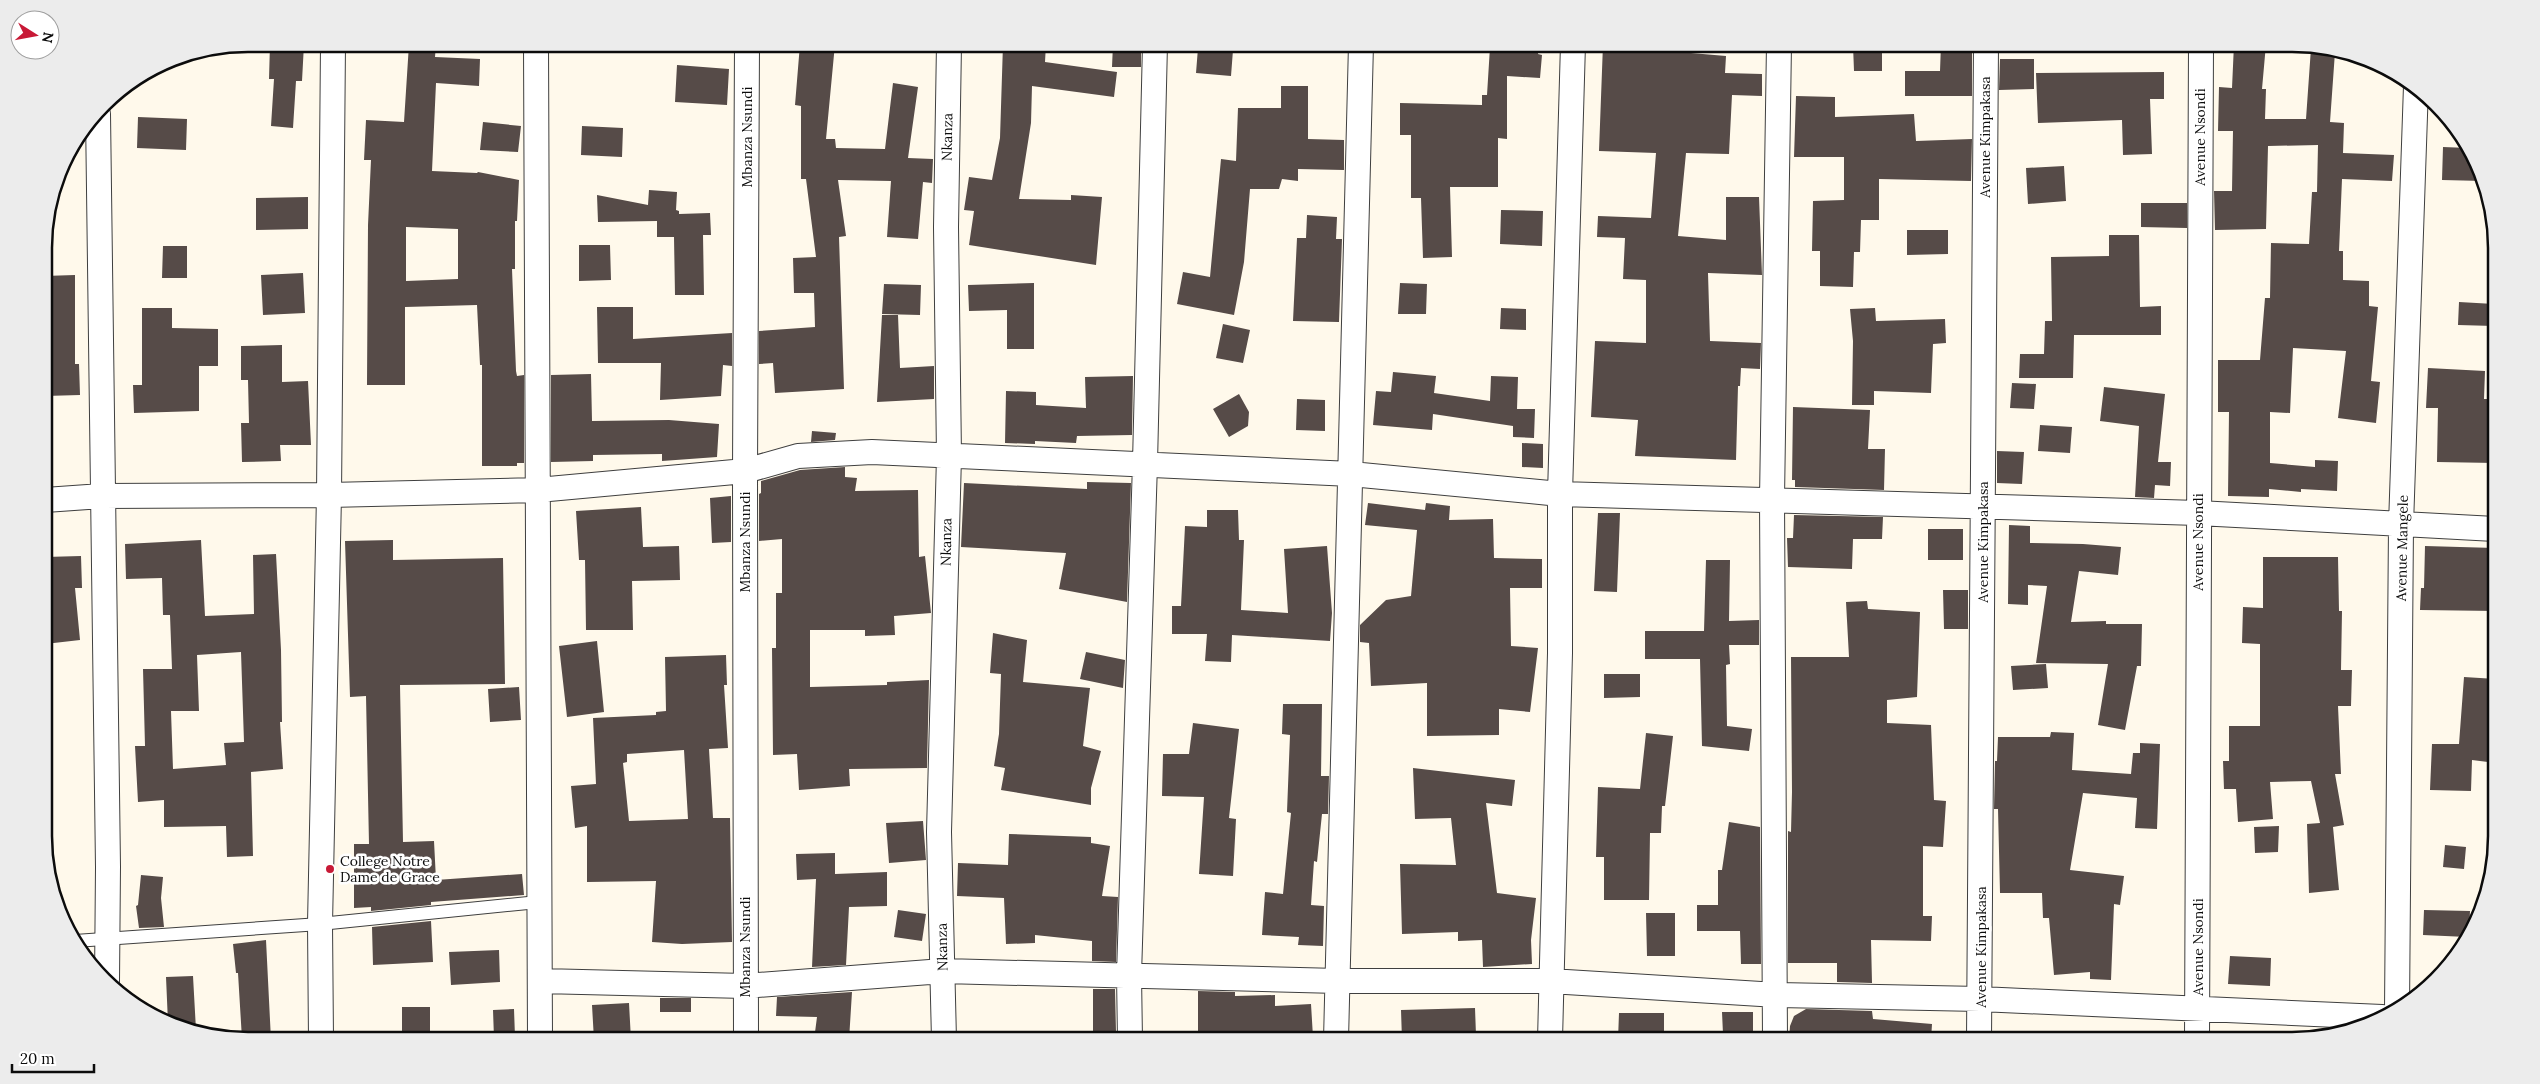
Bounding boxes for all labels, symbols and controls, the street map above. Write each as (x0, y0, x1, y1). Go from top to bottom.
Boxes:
north arrow (10, 10, 60, 60)
text: N (38, 30, 58, 45)
street label: Avenue Kimpakasa (1976, 76, 1994, 199)
street label: Mbanza Nsundi (738, 86, 756, 188)
street label: Avenue Nsondi (2191, 88, 2209, 187)
street label: Nkanza (938, 113, 956, 161)
street label: Avenue Kimpakasa (1974, 481, 1992, 604)
street label: Mbanza Nsundi (736, 491, 754, 593)
street label: Avenue Nsondi (2189, 493, 2207, 592)
street label: Avenue Mangele (2392, 494, 2412, 602)
street label: Nkanza (937, 518, 955, 566)
place label: College Notre Dame de Grace (340, 852, 440, 886)
marker: College Notre Dame de Grace (324, 863, 336, 875)
street label: Avenue Kimpakasa (1972, 886, 1990, 1009)
street label: Mbanza Nsundi (736, 896, 754, 998)
street label: Avenue Nsondi (2189, 898, 2207, 997)
street label: Nkanza (933, 923, 951, 971)
scale bar (12, 1042, 95, 1074)
text: 20 m (20, 1049, 55, 1068)

